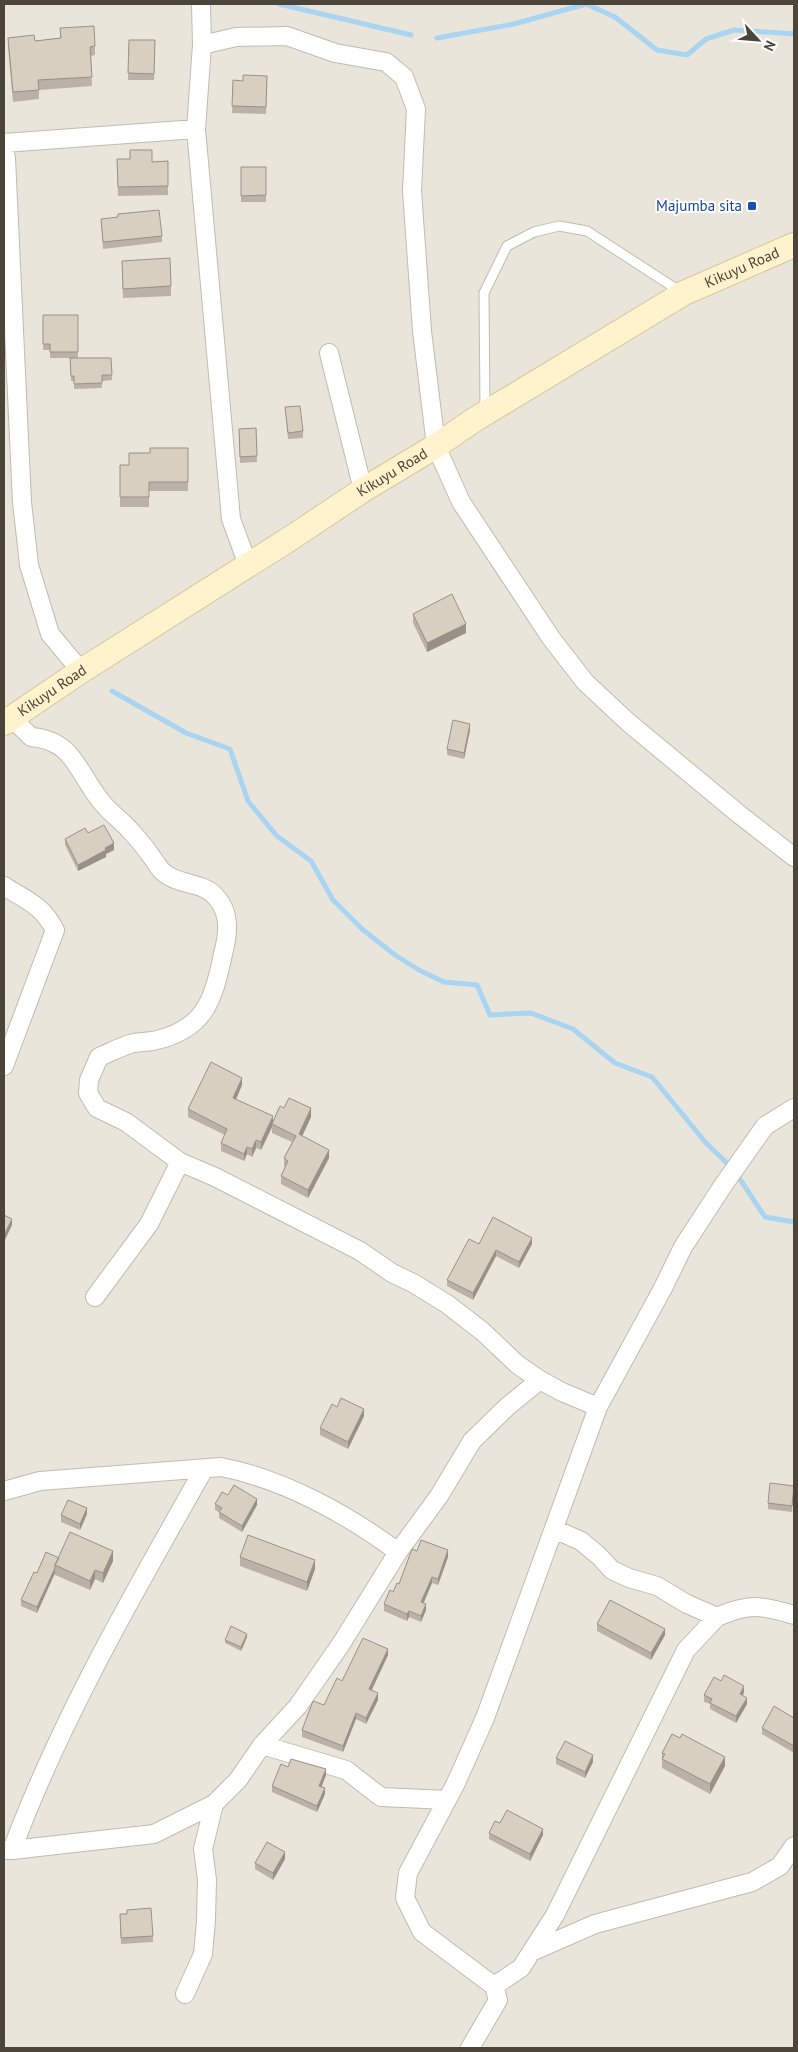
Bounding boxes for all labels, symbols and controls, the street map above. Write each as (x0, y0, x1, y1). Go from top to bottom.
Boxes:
north arrow (733, 15, 783, 65)
text: N (760, 38, 780, 54)
place label: Majumba sita (656, 196, 742, 215)
marker: Majumba sita (746, 200, 758, 212)
street label: Kikuyu Road (702, 243, 782, 292)
street label: Kikuyu Road (353, 443, 431, 501)
street label: Kikuyu Road (14, 660, 90, 720)

